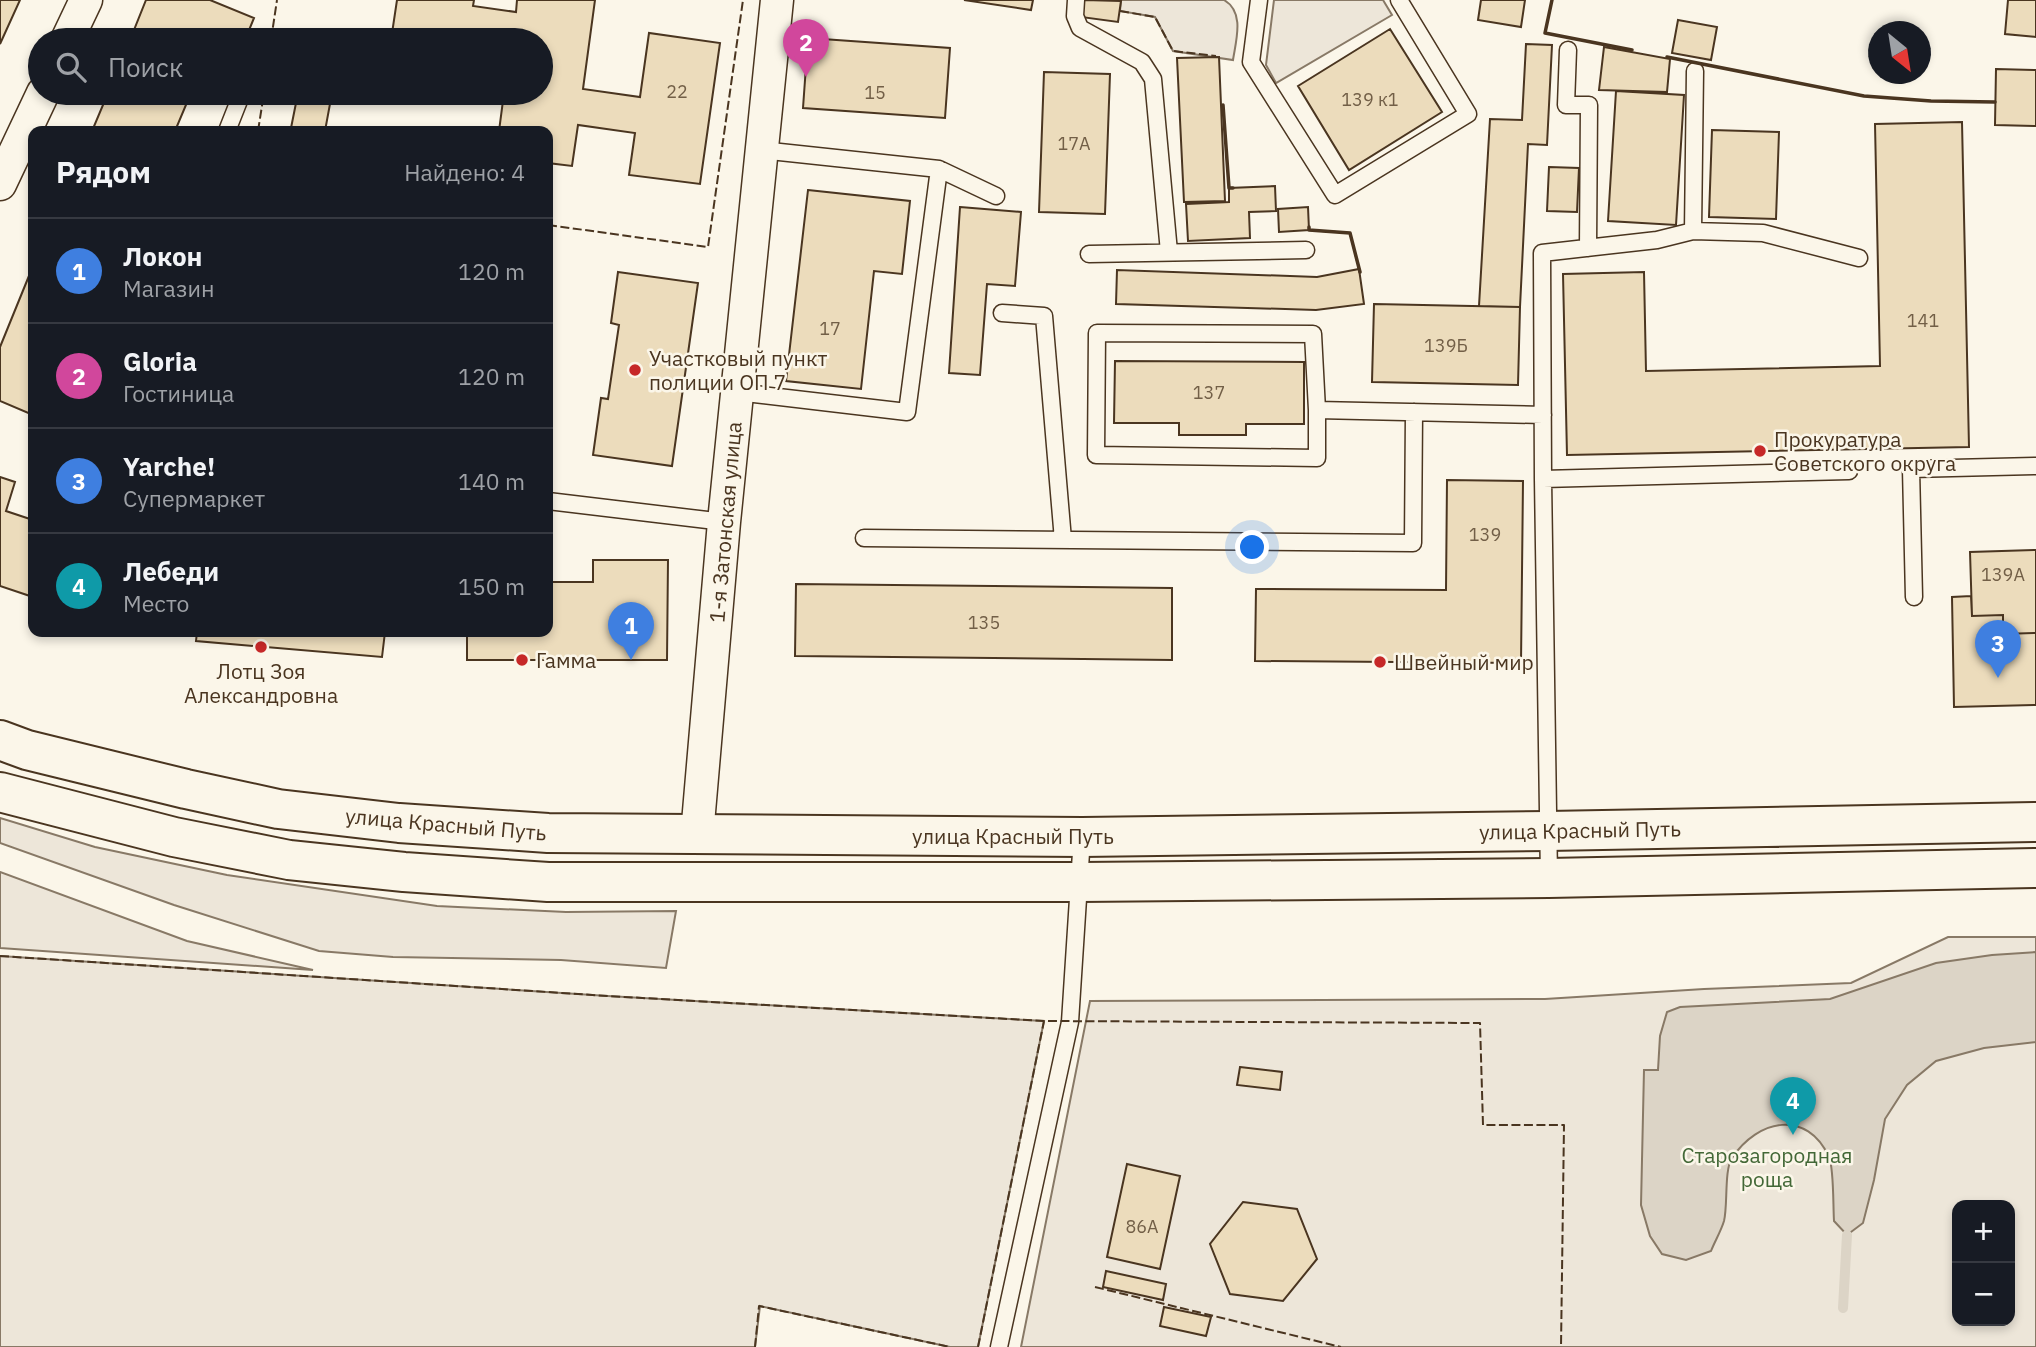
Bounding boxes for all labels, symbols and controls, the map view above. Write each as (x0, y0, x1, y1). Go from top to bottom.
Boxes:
pin: 2 (783, 19, 829, 77)
north arrow (1868, 21, 1931, 84)
search box (28, 28, 553, 105)
icon: search (52, 48, 90, 86)
text: Поиск (108, 50, 183, 84)
house number: 22 (666, 80, 688, 103)
house number: 15 (864, 81, 886, 104)
house number: 139 к1 (1341, 88, 1399, 111)
house number: 17А (1057, 132, 1091, 155)
text: Рядом (56, 152, 151, 191)
text: Найдено: 4 (404, 157, 525, 187)
text: Локон (123, 239, 203, 273)
text: 1 (72, 256, 86, 286)
text: 120 m (458, 256, 525, 286)
text: Магазин (123, 273, 214, 303)
house number: 141 (1907, 309, 1939, 332)
house number: 17 (819, 317, 841, 340)
house number: 139Б (1424, 334, 1468, 357)
text: Gloria (123, 344, 197, 378)
place label: Участковый пункт полиции ОП 7 (649, 344, 827, 396)
text: 2 (72, 361, 86, 391)
text: 120 m (458, 361, 525, 391)
marker: Участковый пункт полиции ОП 7 (627, 362, 643, 378)
text: Гостиница (123, 378, 234, 408)
house number: 137 (1193, 381, 1225, 404)
street label: 1-я Затонская улица (702, 420, 748, 624)
place label: Прокуратура Советского округа (1774, 425, 1956, 477)
marker: Прокуратура Советского округа (1752, 443, 1768, 459)
text: Yarche! (123, 449, 215, 483)
text: 3 (72, 466, 86, 496)
text: 140 m (458, 466, 525, 496)
text: Супермаркет (123, 483, 265, 513)
house number: 139 (1469, 523, 1501, 546)
your location (1235, 530, 1269, 564)
text: Лебеди (123, 554, 219, 588)
house number: 139А (1981, 563, 2025, 586)
text: 4 (72, 571, 86, 601)
text: 150 m (458, 571, 525, 601)
text: Место (123, 588, 189, 618)
pin: 1 (608, 602, 654, 660)
house number: 135 (968, 611, 1000, 634)
pin: 3 (1975, 620, 2021, 678)
marker: Лотц Зоя Александровна (253, 639, 269, 655)
place label: Гамма (536, 646, 596, 674)
place label: Швейный мир (1394, 648, 1534, 676)
marker: Гамма (514, 652, 530, 668)
marker: Швейный мир (1372, 654, 1388, 670)
place label: Лотц Зоя Александровна (184, 657, 338, 709)
street label: улица Красный Путь (344, 801, 548, 847)
street label: улица Красный Путь (1479, 814, 1681, 846)
street label: улица Красный Путь (912, 822, 1114, 850)
pin: 4 (1770, 1077, 1816, 1135)
park label: Старозагородная роща (1681, 1141, 1853, 1193)
map controls (1952, 1200, 2015, 1326)
button: + (1952, 1200, 2015, 1263)
house number: 86А (1125, 1215, 1159, 1238)
button: − (1952, 1263, 2015, 1326)

